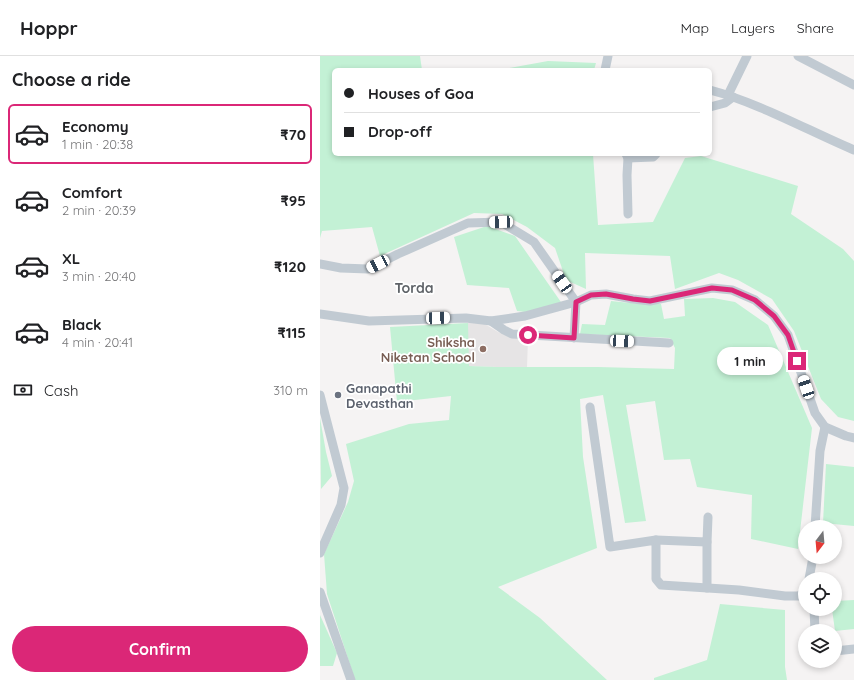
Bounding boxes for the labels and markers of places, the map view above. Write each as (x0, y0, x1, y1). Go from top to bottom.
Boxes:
place label: Shiksha Niketan School (381, 334, 475, 365)
marker: Shiksha Niketan School (478, 344, 488, 354)
place label: Ganapathi Devasthan (346, 380, 414, 411)
marker: Ganapathi Devasthan (333, 390, 343, 400)

